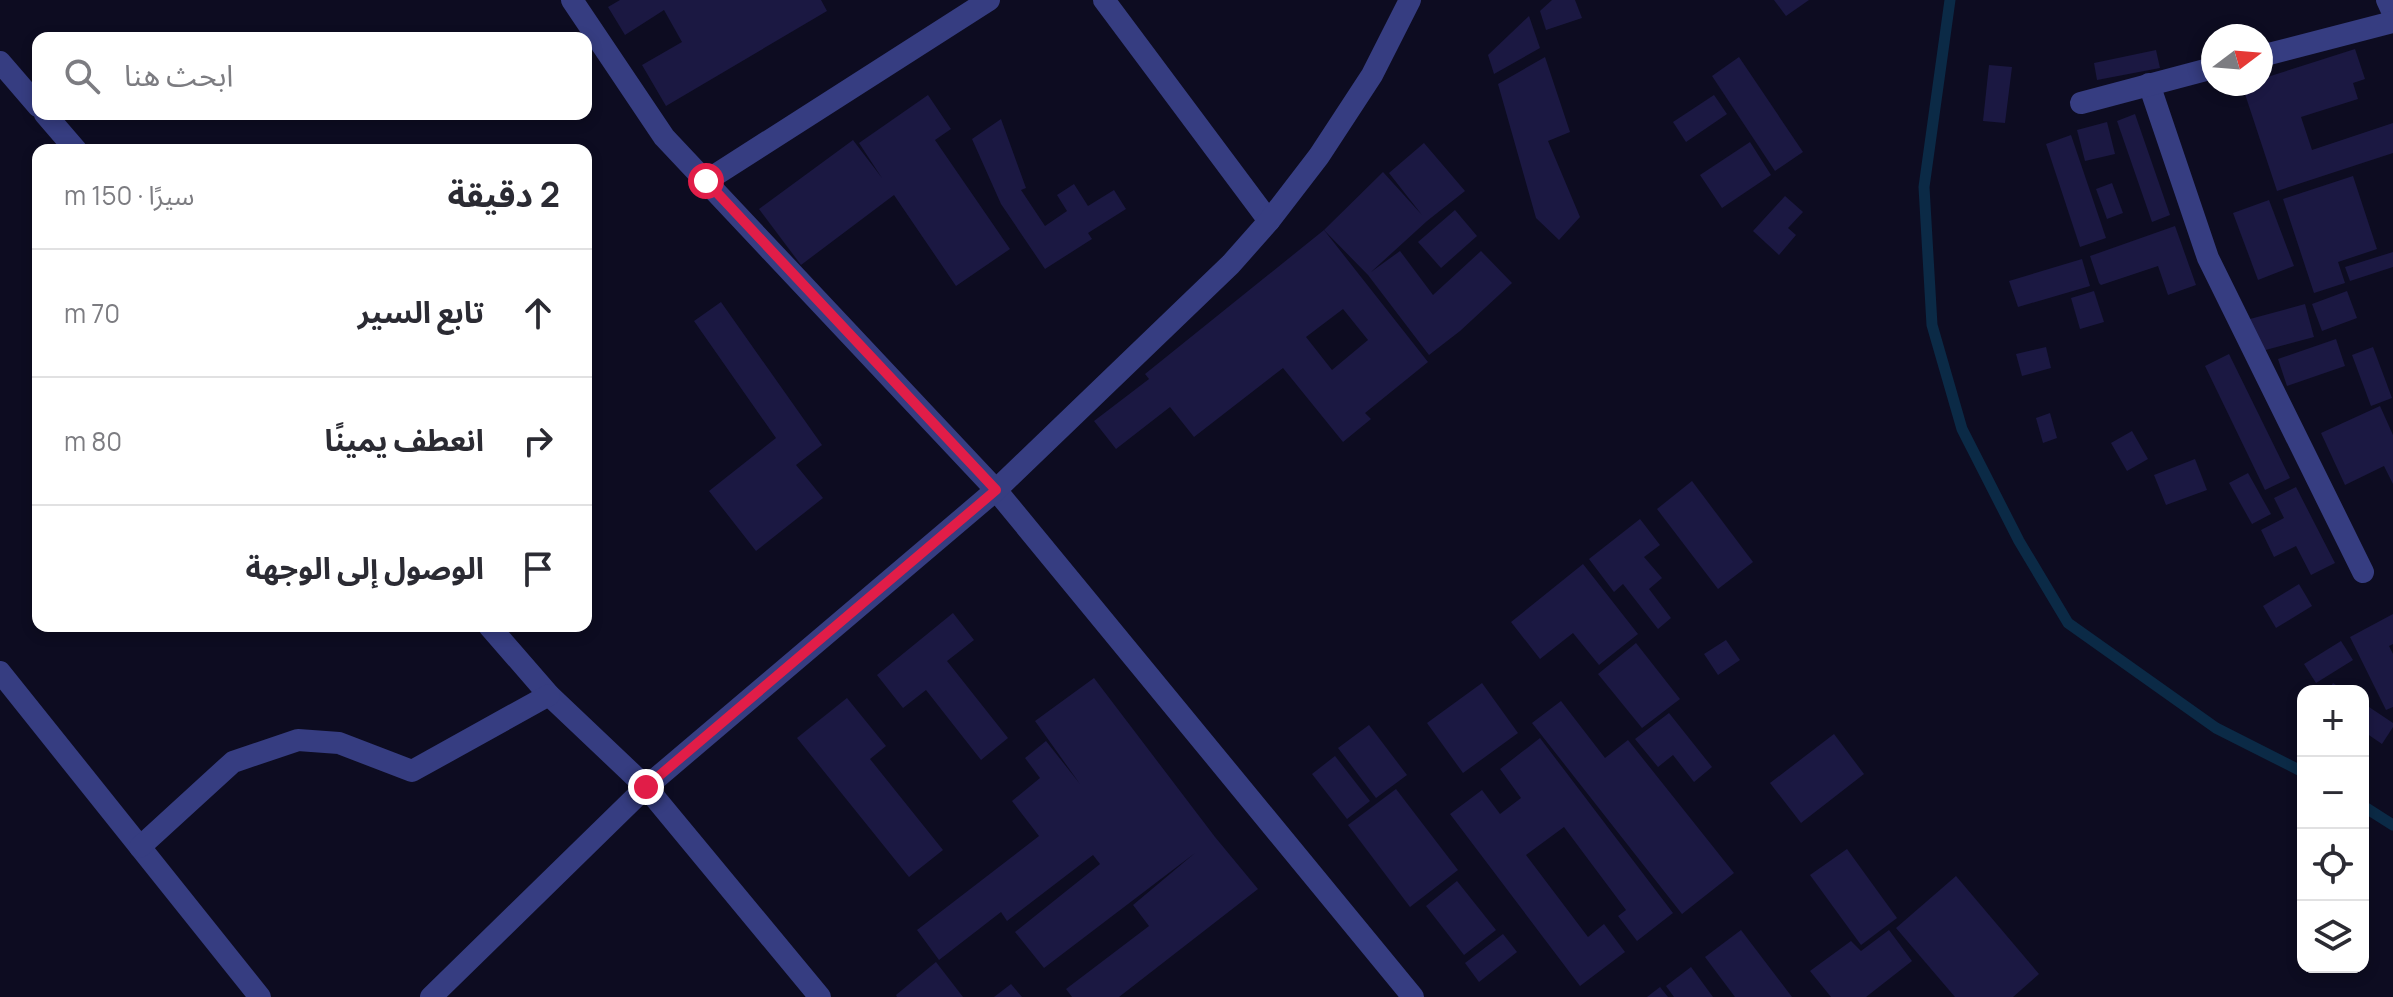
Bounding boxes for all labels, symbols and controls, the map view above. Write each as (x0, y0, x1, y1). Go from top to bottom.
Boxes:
north arrow (2201, 24, 2273, 96)
search box (32, 32, 592, 120)
icon: search (60, 54, 104, 98)
text: ابحث هنا (124, 54, 233, 95)
route start (688, 163, 724, 199)
text: 2 دقيقة (447, 171, 560, 217)
text: سيرًا · 150 m (64, 177, 195, 213)
text: تابع السير (358, 291, 484, 332)
icon: ahead (516, 291, 560, 335)
text: 70 m (64, 295, 120, 331)
text: انعطف يمينًا (325, 419, 484, 460)
icon: right (516, 419, 560, 463)
text: 80 m (64, 423, 122, 459)
text: الوصول إلى الوجهة (245, 547, 484, 588)
icon: arrive (516, 547, 560, 591)
map controls (2297, 685, 2369, 973)
button: + (2297, 685, 2369, 757)
button: − (2297, 757, 2369, 829)
route end (628, 769, 664, 805)
button: locate (2297, 829, 2369, 901)
button: layers (2297, 901, 2369, 973)

